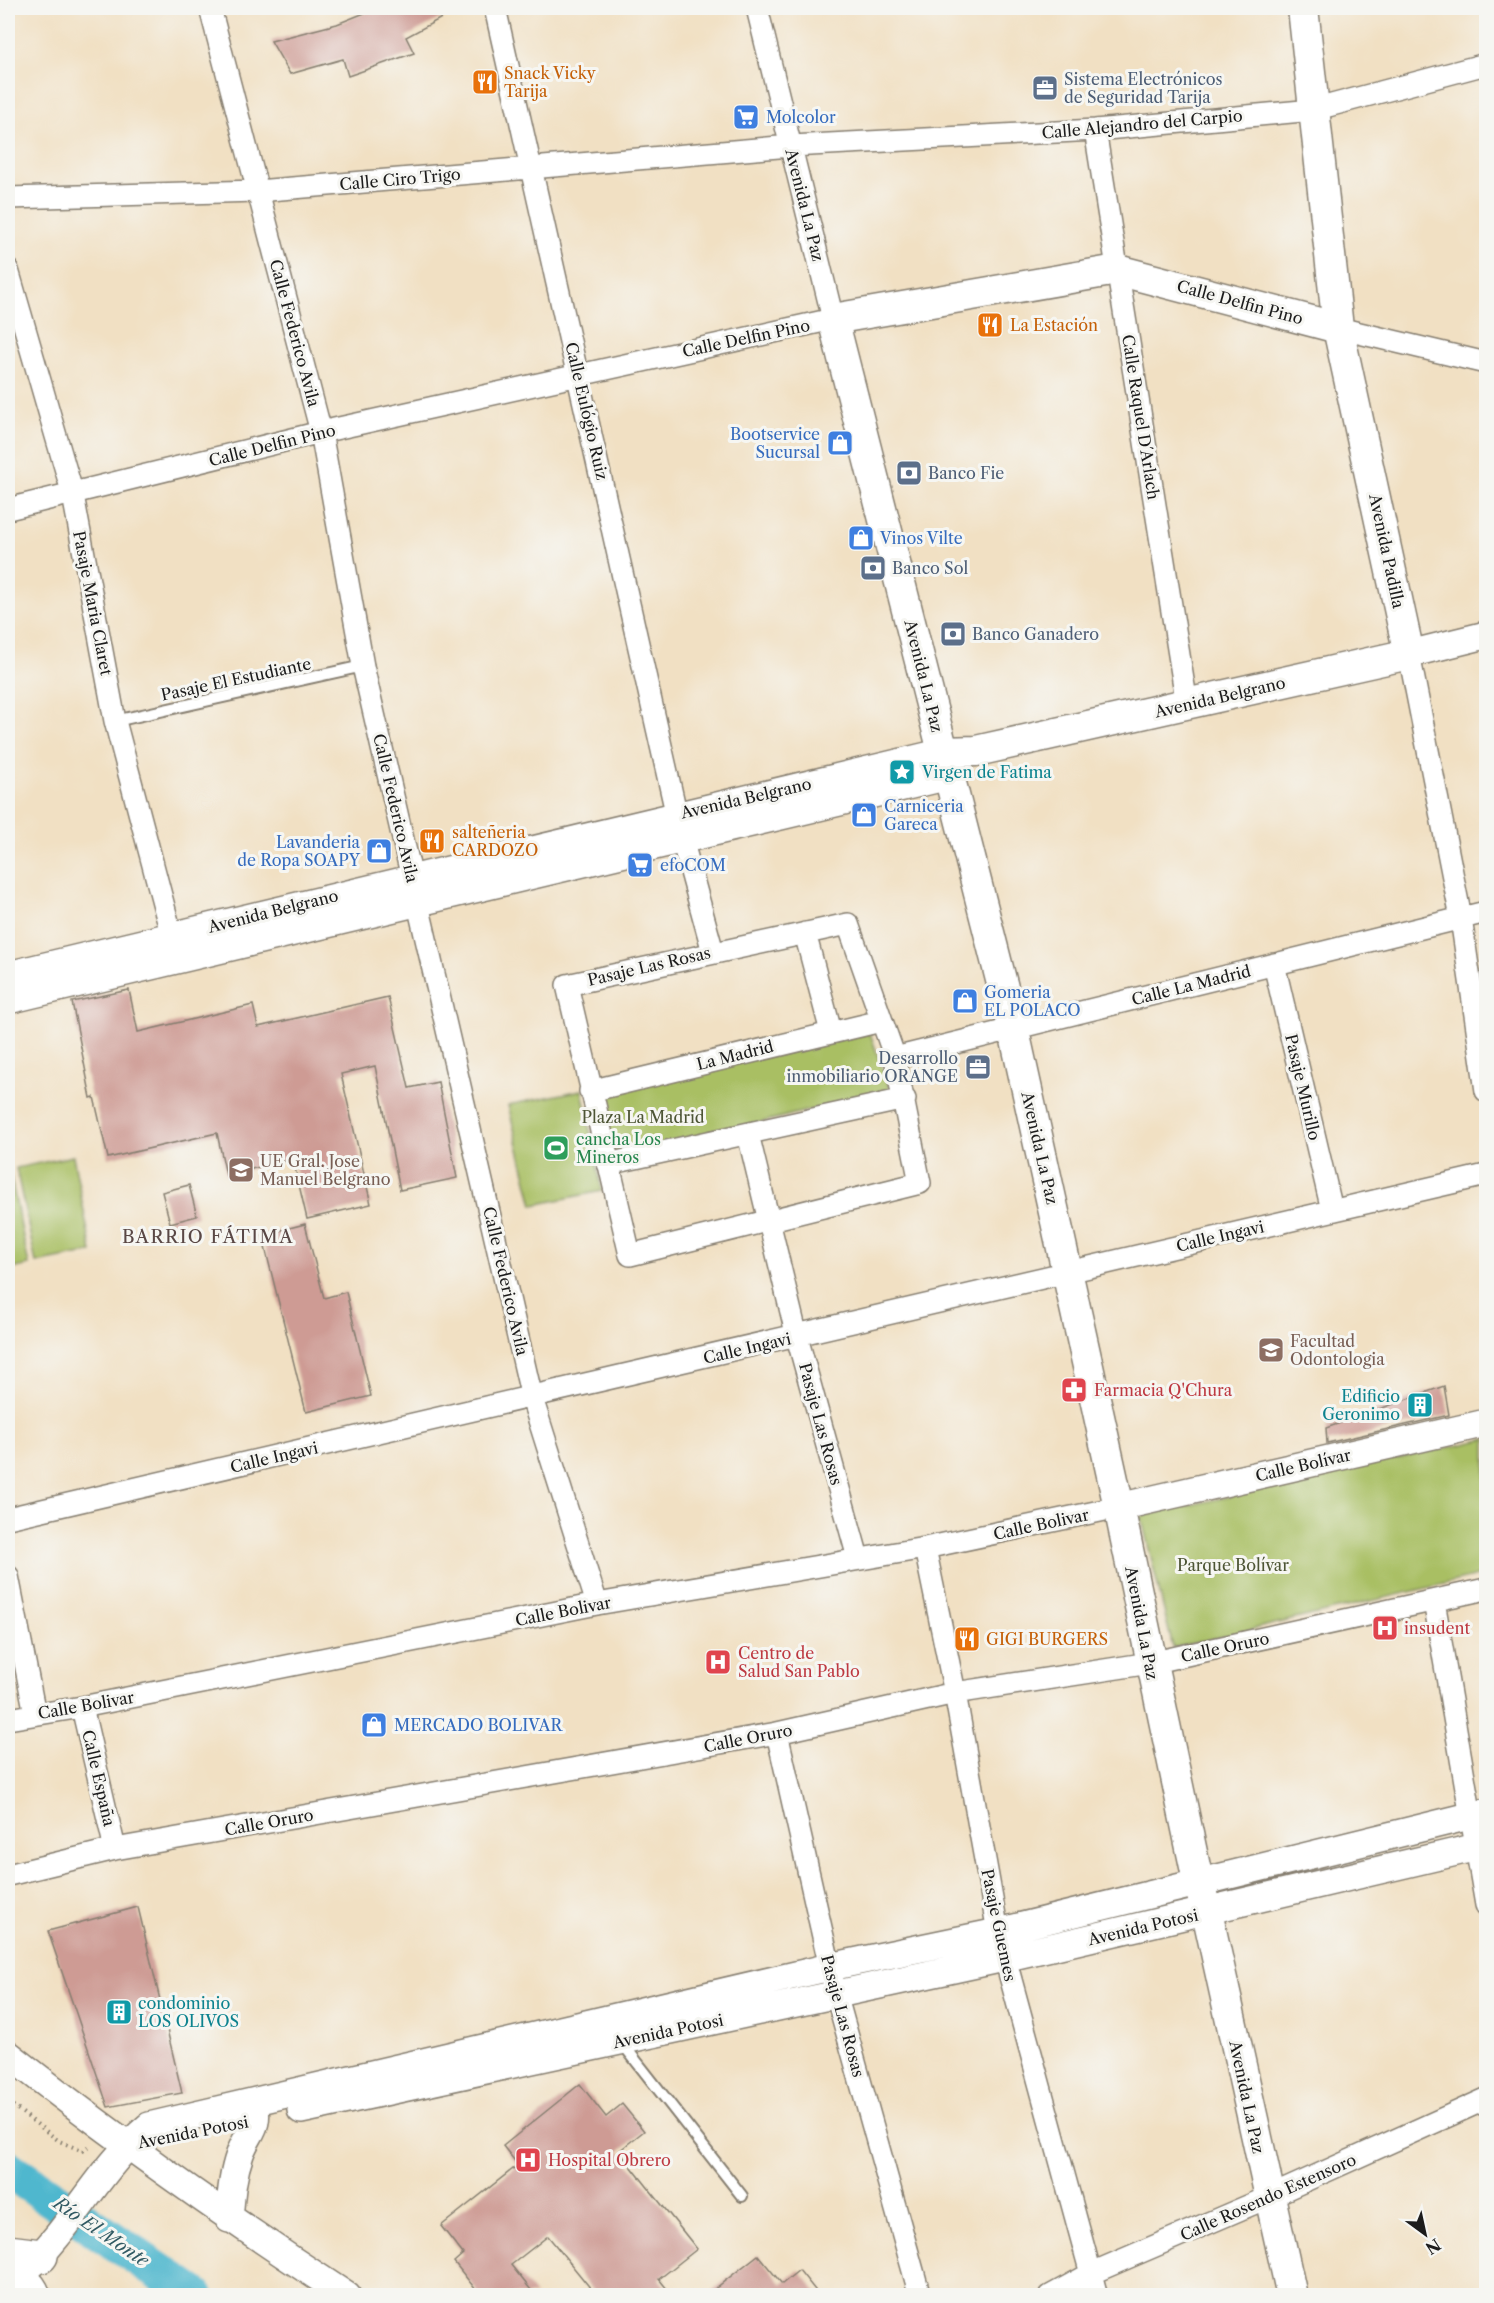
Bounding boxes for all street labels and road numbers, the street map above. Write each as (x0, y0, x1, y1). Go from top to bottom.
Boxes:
street label: Calle Alejandro del Carpio (1041, 105, 1243, 143)
street label: Avenida La Paz (781, 146, 829, 263)
street label: Calle Ciro Trigo (339, 164, 462, 194)
street label: Calle Federico Avila (266, 257, 324, 409)
street label: Calle Delfin Pino (1175, 276, 1305, 329)
street label: Calle Delfin Pino (680, 315, 812, 361)
street label: Calle Raquel D´Arlach (1118, 333, 1164, 501)
street label: Calle Eulógio Ruiz (561, 340, 613, 482)
street label: Calle Delfin Pino (207, 420, 338, 470)
street label: Avenida Padilla (1365, 491, 1409, 611)
street label: Pasaje Maria Claret (69, 529, 117, 677)
street label: Avenida La Paz (900, 617, 948, 734)
street label: Pasaje El Estudiante (159, 653, 313, 705)
street label: Avenida Belgrano (1152, 672, 1287, 722)
street label: Calle Federico Avila (369, 732, 423, 885)
street label: Avenida Belgrano (678, 773, 813, 823)
street label: Avenida Belgrano (205, 885, 340, 937)
street label: Pasaje Las Rosas (585, 942, 713, 990)
street label: Calle La Madrid (1129, 960, 1253, 1009)
street label: Pasaje Murillo (1281, 1032, 1325, 1142)
street label: La Madrid (694, 1036, 776, 1074)
street label: Avenida La Paz (1017, 1089, 1063, 1206)
street label: Calle Federico Avila (479, 1205, 533, 1358)
street label: Calle Ingavi (1174, 1216, 1266, 1256)
street label: Calle Ingavi (701, 1328, 793, 1368)
street label: Pasaje Las Rosas (795, 1361, 847, 1487)
street label: Calle Ingavi (228, 1437, 320, 1477)
street label: Calle Bolívar (1253, 1444, 1353, 1486)
street label: Calle Bolivar (991, 1504, 1091, 1544)
street label: Avenida La Paz (1121, 1564, 1163, 1681)
street label: Calle Bolivar (513, 1592, 613, 1630)
street label: Calle Oruro (1179, 1628, 1271, 1666)
street label: Calle Bolivar (36, 1687, 136, 1723)
street label: Calle Oruro (702, 1720, 794, 1756)
street label: Calle España (78, 1728, 120, 1829)
street label: Calle Oruro (223, 1804, 315, 1840)
street label: Pasaje Guemes (977, 1867, 1021, 1983)
street label: Avenida Potosi (1085, 1905, 1200, 1950)
street label: Pasaje Las Rosas (817, 1953, 869, 2079)
street label: Avenida Potosi (610, 2010, 725, 2053)
street label: Avenida La Paz (1225, 2038, 1269, 2155)
street label: Avenida Potosi (135, 2111, 250, 2153)
street label: Calle Rosendo Estensoro (1177, 2149, 1359, 2245)

